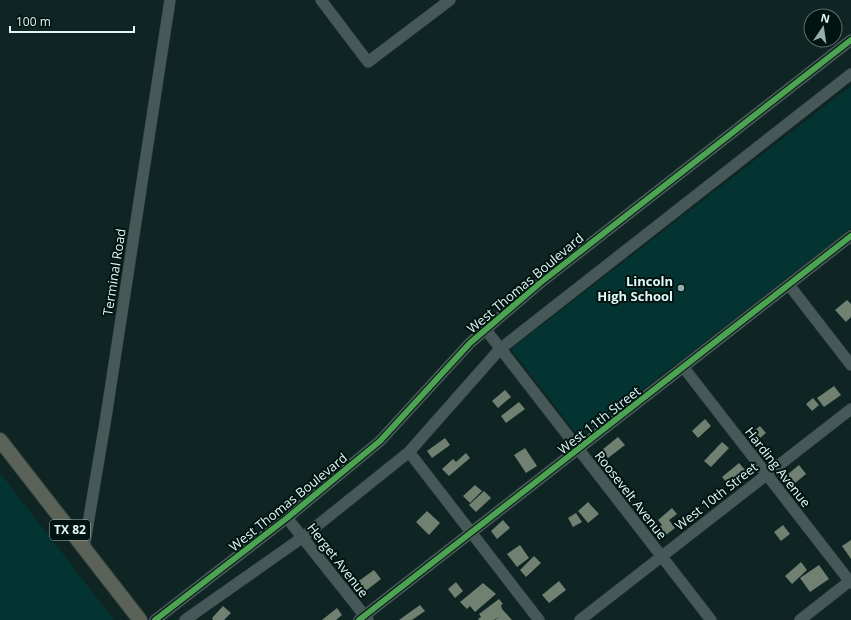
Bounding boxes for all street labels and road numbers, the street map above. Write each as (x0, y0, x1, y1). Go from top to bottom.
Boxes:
street label: Terminal Road (98, 227, 130, 317)
street label: West Thomas Boulevard (463, 229, 587, 337)
street label: West 11th Street (554, 382, 644, 458)
street label: Harding Avenue (741, 423, 815, 511)
street label: Roosevelt Avenue (591, 447, 671, 543)
street label: West Thomas Boulevard (225, 449, 351, 555)
street label: West 10th Street (671, 458, 761, 534)
street label: Herget Avenue (303, 519, 373, 601)
road number: TX 82 (50, 520, 90, 540)

